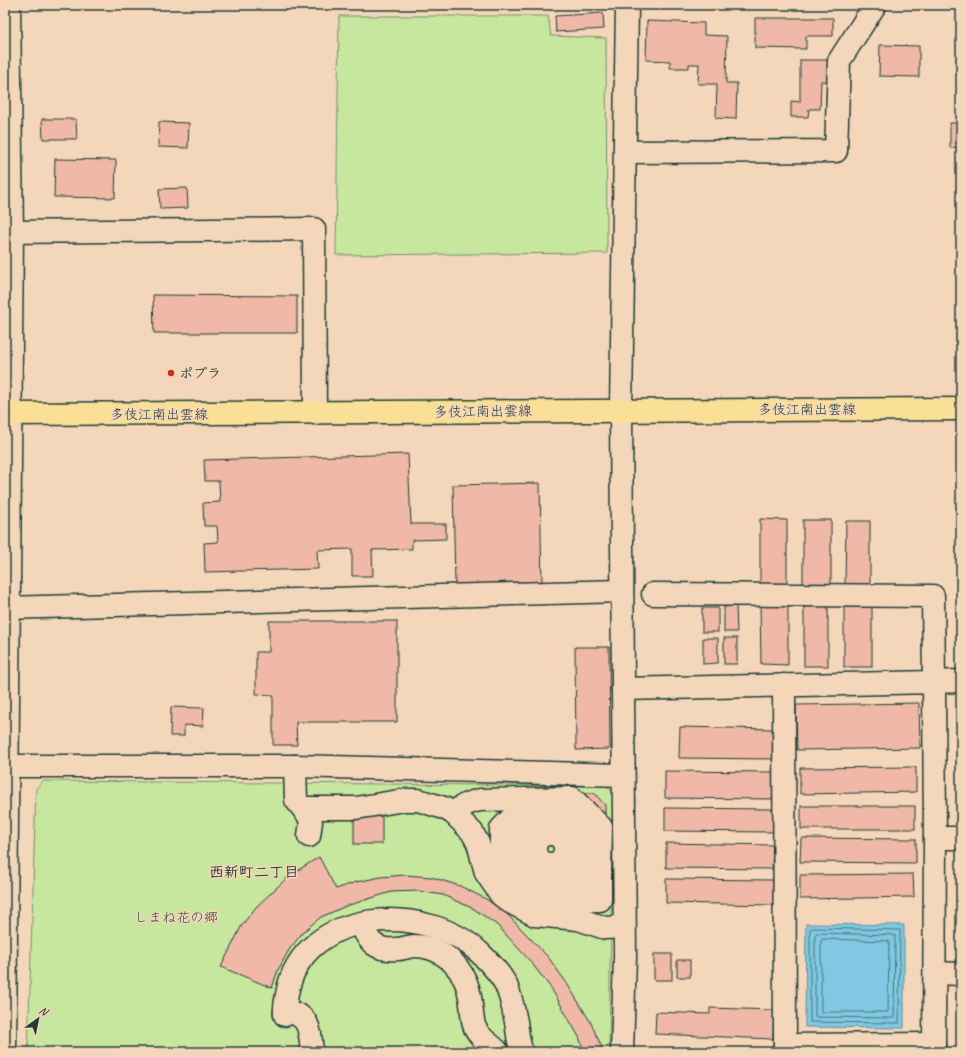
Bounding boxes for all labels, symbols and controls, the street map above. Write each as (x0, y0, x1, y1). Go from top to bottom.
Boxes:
place label: ポプラ (179, 365, 221, 382)
marker: ポプラ (166, 368, 176, 378)
street label: 多伎江南出雲線 (758, 401, 856, 418)
street label: 多伎江南出雲線 (434, 402, 532, 421)
street label: 多伎江南出雲線 (110, 406, 208, 423)
district label: 西新町二丁目 (209, 863, 299, 882)
park label: しまね花の郷 (134, 909, 218, 926)
north arrow (18, 999, 58, 1039)
text: N (37, 1003, 52, 1020)

